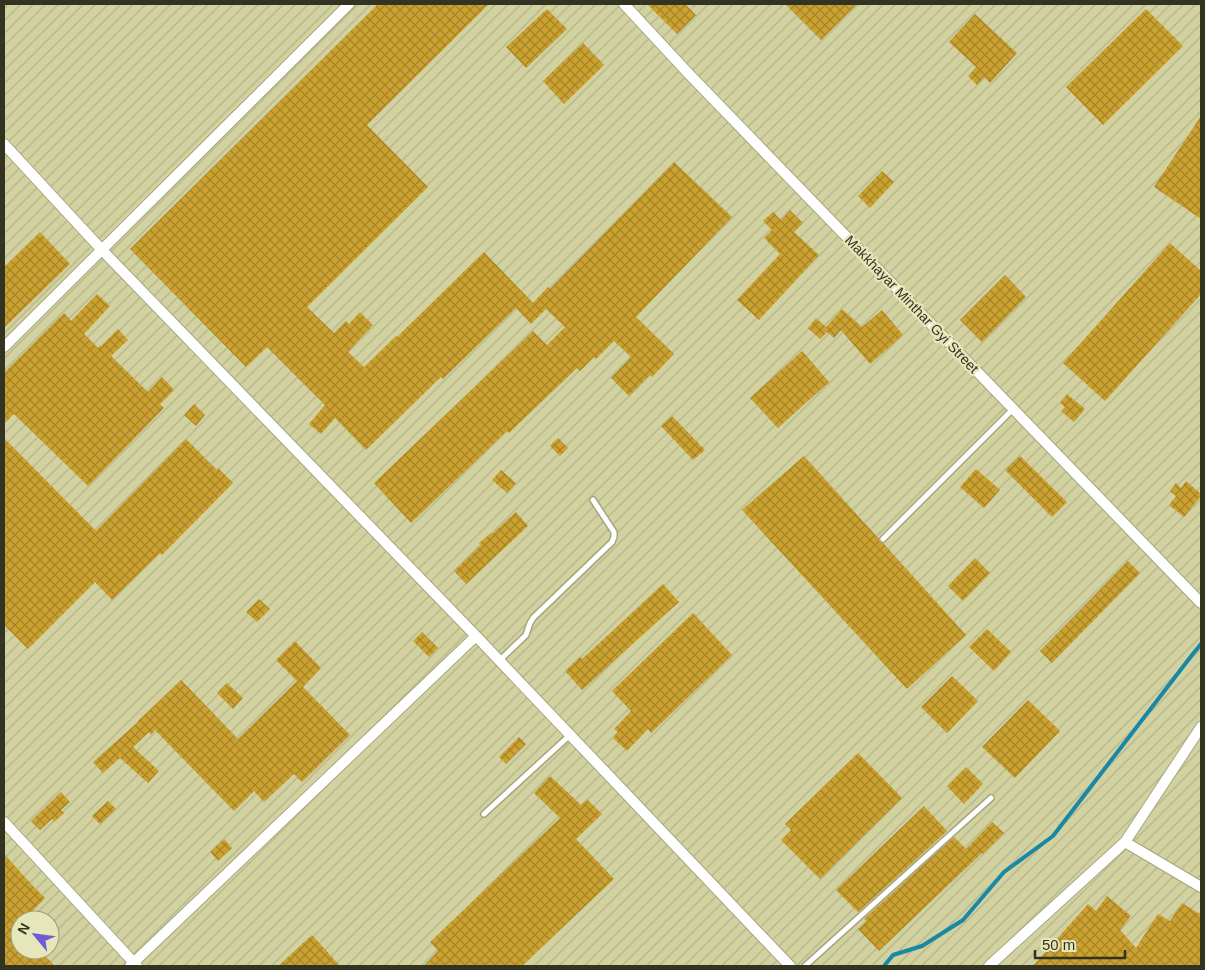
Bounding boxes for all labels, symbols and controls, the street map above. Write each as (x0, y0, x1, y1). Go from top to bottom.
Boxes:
street label: Makkhayar Minthar Gyi Street (842, 232, 982, 376)
north arrow (10, 910, 60, 960)
text: N (14, 920, 33, 937)
scale bar (1035, 928, 1125, 960)
text: 50 m (1042, 936, 1075, 953)

